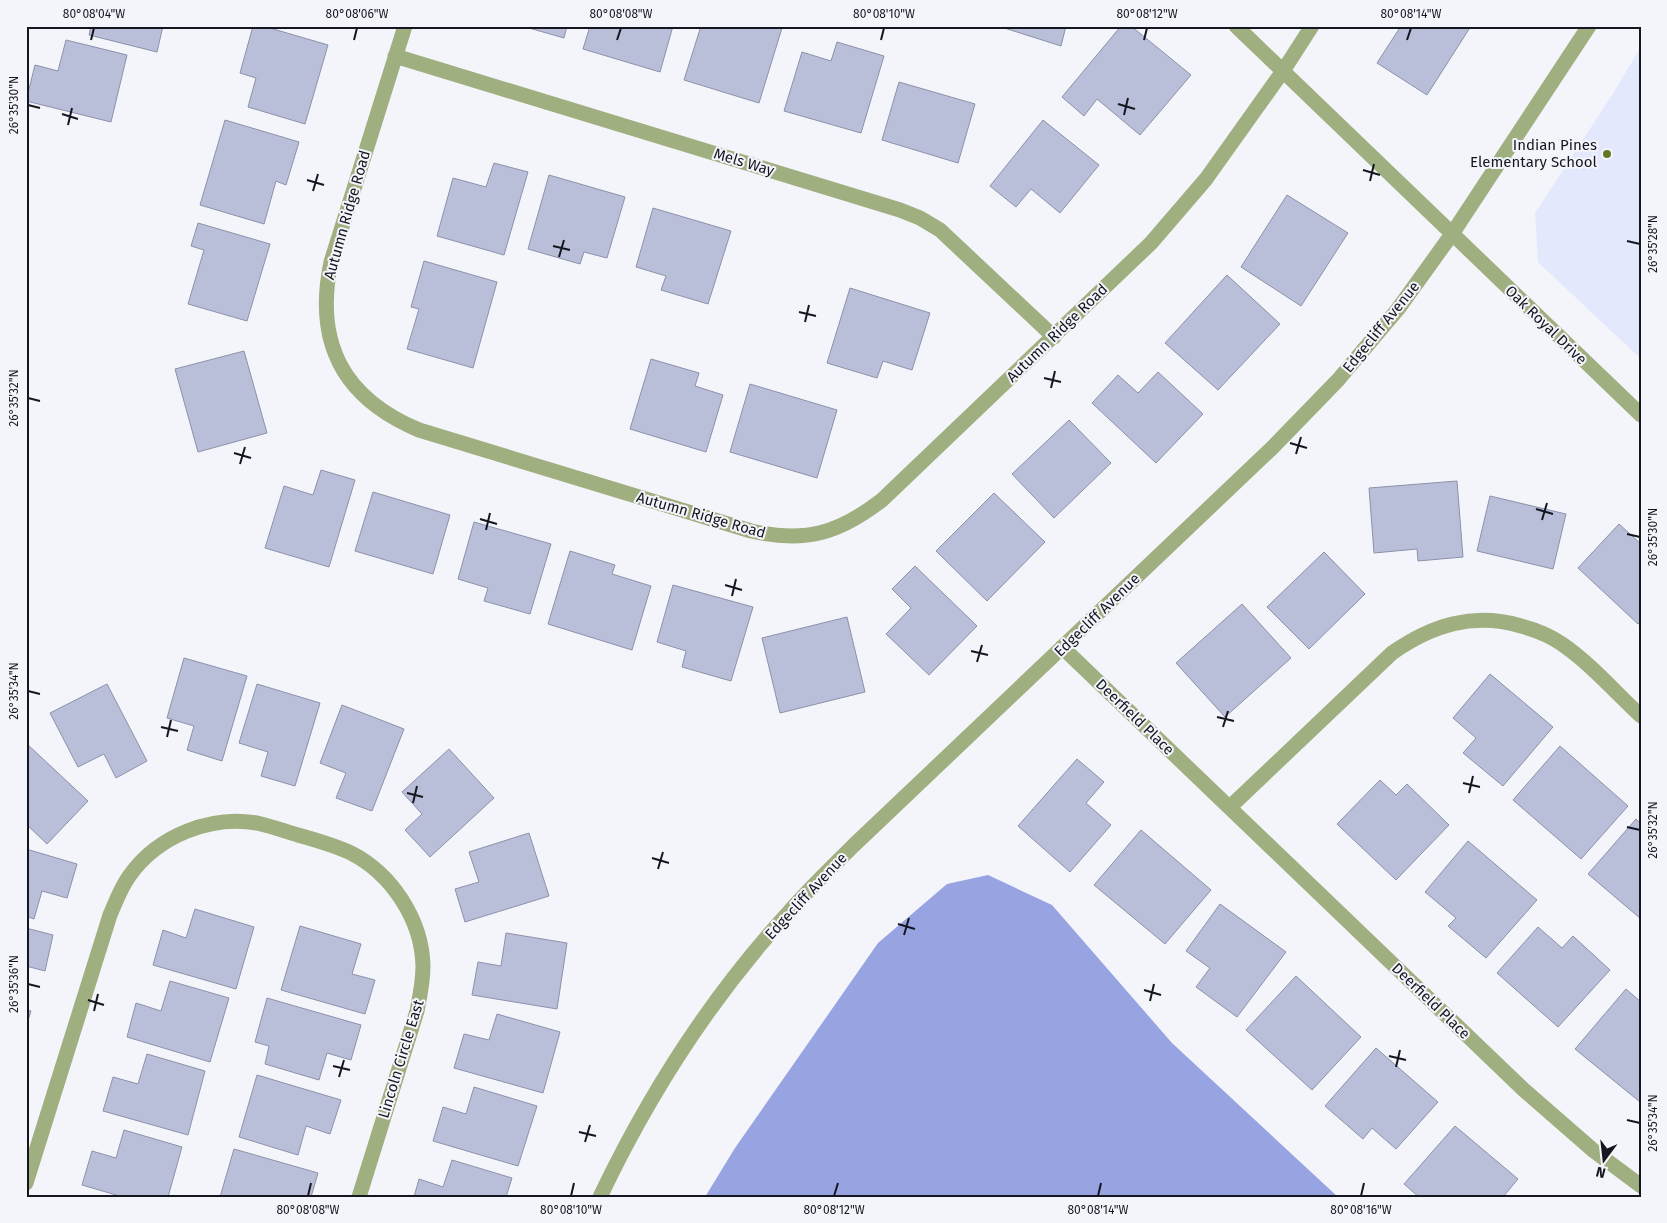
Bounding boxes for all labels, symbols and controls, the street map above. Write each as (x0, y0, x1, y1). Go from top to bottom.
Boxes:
text: 80°08'04"W (63, 7, 125, 21)
text: 80°08'06"W (326, 7, 388, 21)
text: 80°08'08"W (589, 7, 653, 21)
text: 80°08'10"W (853, 7, 915, 21)
text: 80°08'12"W (1116, 7, 1178, 21)
text: 80°08'14"W (1380, 7, 1442, 21)
text: 26°35'30"N (7, 76, 21, 134)
place label: Indian Pines Elementary School (1470, 136, 1598, 171)
street label: Mels Way (711, 144, 777, 180)
street label: Autumn Ridge Road (320, 148, 374, 282)
marker: Indian Pines Elementary School (1601, 148, 1613, 160)
text: 26°35'28"N (1646, 215, 1660, 273)
street label: Edgecliff Avenue (1339, 278, 1423, 376)
street label: Autumn Ridge Road (1003, 280, 1111, 386)
street label: Oak Royal Drive (1502, 282, 1590, 368)
text: 26°35'32"N (7, 369, 21, 427)
street label: Autumn Ridge Road (634, 488, 768, 542)
text: 26°35'30"N (1646, 508, 1660, 566)
street label: Edgecliff Avenue (1050, 570, 1144, 660)
text: 26°35'34"N (7, 662, 21, 720)
street label: Deerfield Place (1092, 675, 1178, 759)
text: 26°35'32"N (1646, 801, 1660, 859)
street label: Edgecliff Avenue (761, 849, 851, 943)
text: 26°35'36"N (7, 955, 21, 1013)
street label: Deerfield Place (1388, 959, 1474, 1043)
street label: Lincoln Circle East (374, 997, 428, 1121)
text: 26°35'34"N (1646, 1094, 1660, 1152)
north arrow (1580, 1136, 1630, 1186)
text: N (1594, 1163, 1607, 1181)
text: 80°08'08"W (276, 1203, 340, 1217)
text: 80°08'10"W (540, 1203, 602, 1217)
text: 80°08'12"W (803, 1203, 865, 1217)
text: 80°08'14"W (1067, 1203, 1129, 1217)
text: 80°08'16"W (1330, 1203, 1392, 1217)

